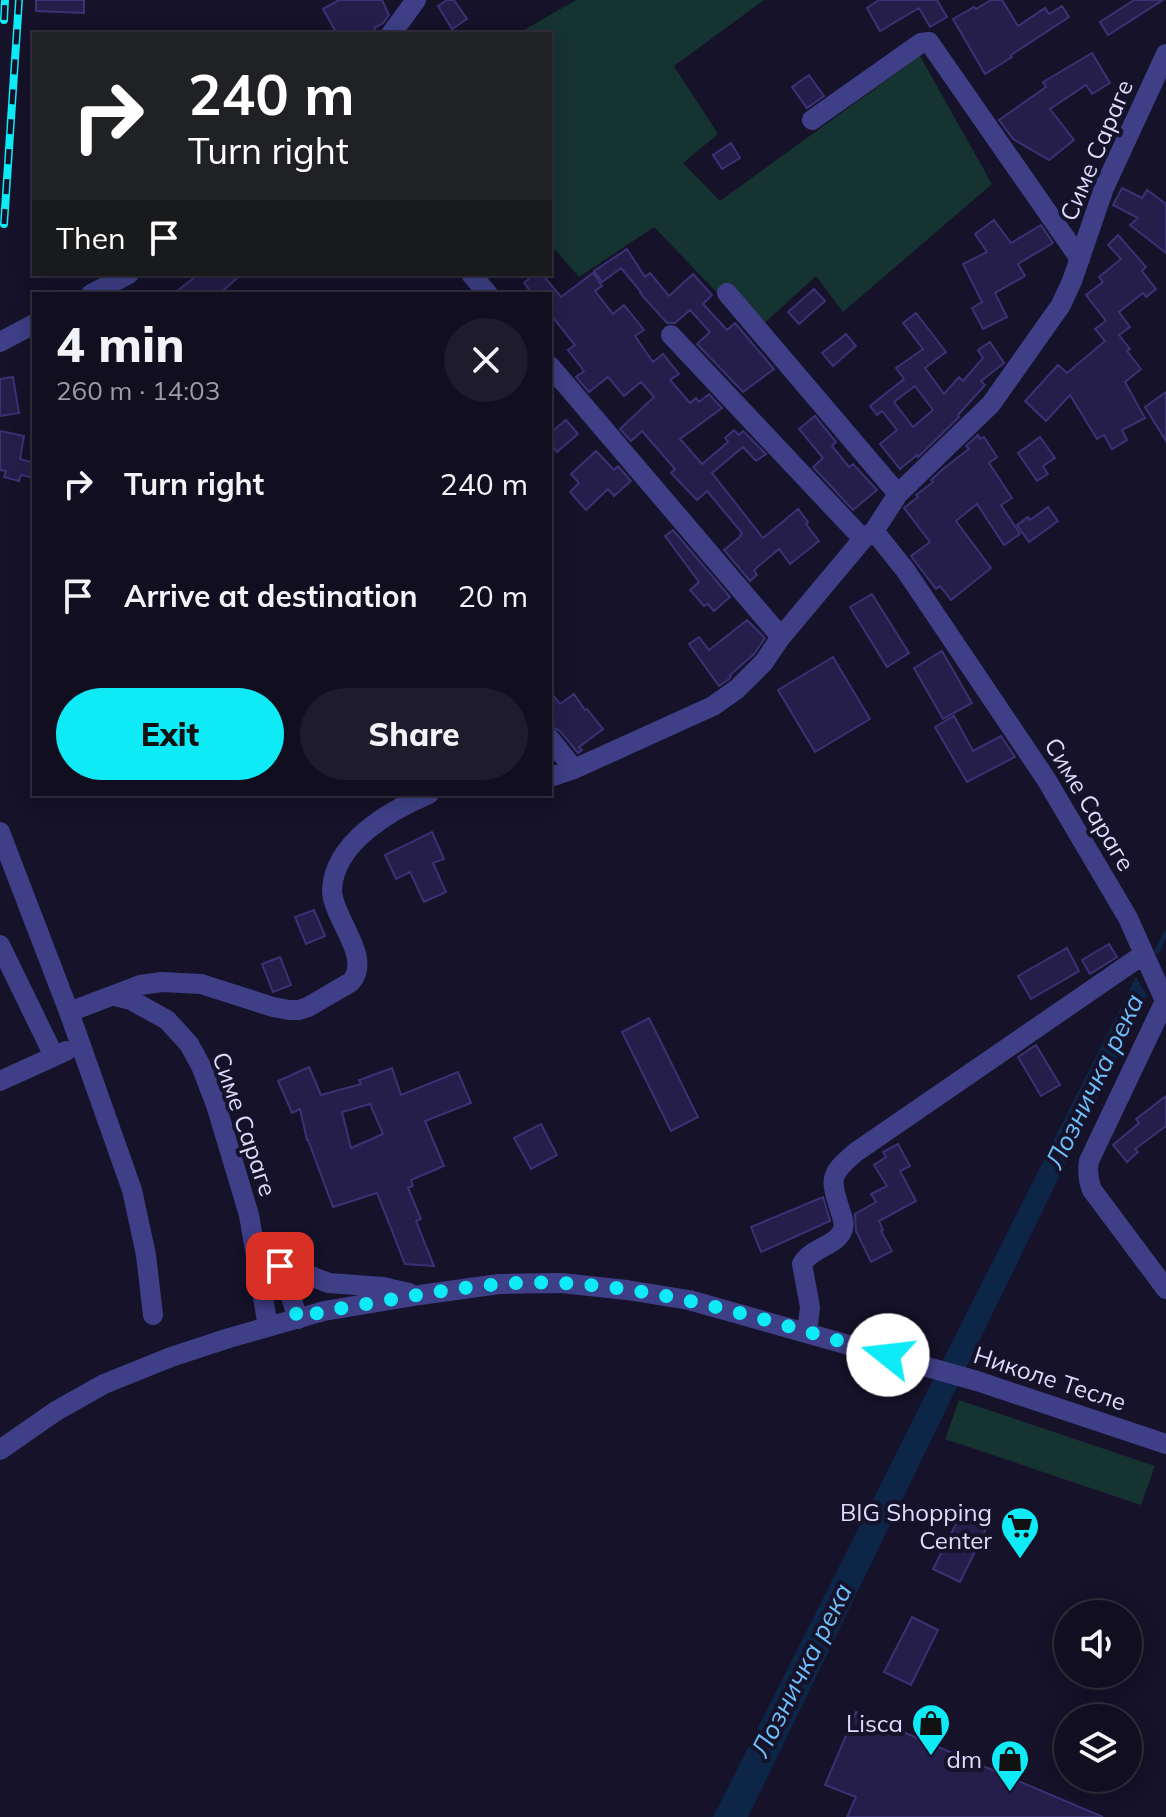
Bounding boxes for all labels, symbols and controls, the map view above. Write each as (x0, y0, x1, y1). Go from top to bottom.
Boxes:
text: 240 m (188, 59, 355, 129)
icon: right (56, 64, 160, 168)
street label: Симе Сараге (1053, 75, 1139, 225)
text: Turn right (188, 128, 349, 173)
icon: arrive (142, 216, 186, 260)
text: Then (56, 219, 126, 257)
text: 4 min (56, 314, 185, 374)
button: close (444, 318, 528, 402)
text: 260 m · 14:03 (56, 374, 220, 407)
icon: right (56, 462, 100, 506)
text: Turn right (124, 465, 264, 503)
text: 240 m (440, 465, 528, 503)
icon: arrive (56, 574, 100, 618)
text: Arrive at destination (124, 577, 418, 615)
text: 20 m (458, 577, 528, 615)
button: Exit (56, 688, 284, 780)
button: Share (300, 688, 528, 780)
street label: Симе Сараге (1038, 732, 1142, 876)
water label: Лозничка река (1037, 988, 1151, 1175)
street label: Симе Сараге (206, 1048, 284, 1200)
pin (246, 1232, 314, 1300)
icon: arrive (258, 1244, 302, 1288)
position arrow (846, 1313, 930, 1397)
street label: Николе Тесле (970, 1339, 1130, 1417)
place label: BIG Shopping Center (840, 1497, 992, 1555)
supermarket icon: BIG Shopping Center (999, 1505, 1041, 1560)
water label: Лозничка река (743, 1578, 859, 1763)
map controls (1054, 1600, 1142, 1792)
button: sound (1054, 1600, 1142, 1688)
shop icon: Lisca (910, 1702, 952, 1757)
button: layers (1054, 1704, 1142, 1792)
place label: Lisca (846, 1708, 903, 1738)
shop icon: dm (989, 1738, 1031, 1793)
place label: dm (947, 1744, 982, 1774)

